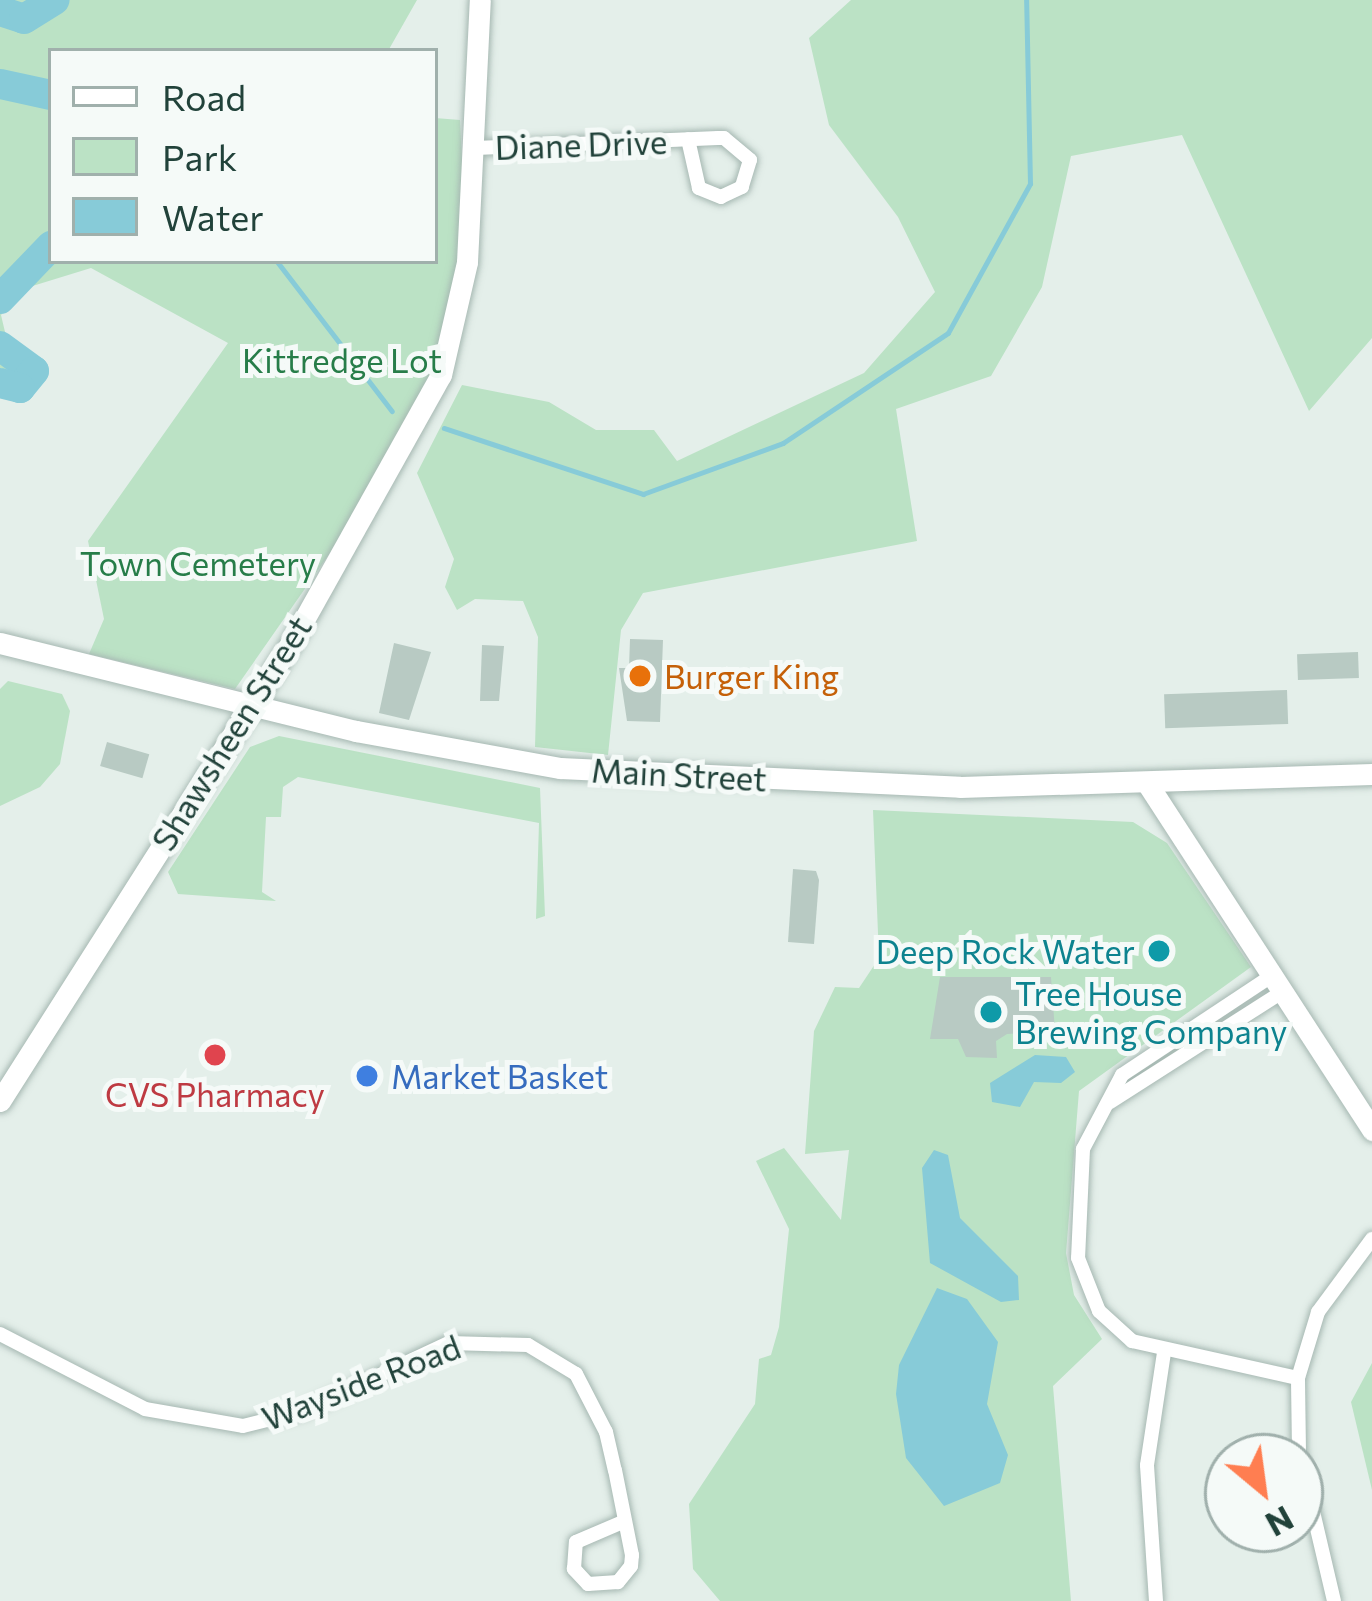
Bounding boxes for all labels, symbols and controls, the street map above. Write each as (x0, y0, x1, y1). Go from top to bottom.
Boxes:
legend (48, 48, 438, 264)
text: Road (162, 74, 246, 118)
street label: Diane Drive (494, 121, 668, 167)
text: Park (162, 134, 237, 178)
text: Water (162, 194, 264, 238)
park label: Kittredge Lot (242, 340, 442, 380)
park label: Town Cemetery (80, 543, 316, 583)
street label: Shawsheen Street (143, 609, 319, 857)
place label: Burger King (664, 656, 839, 696)
marker: Burger King (627, 663, 653, 689)
street label: Main Street (590, 750, 768, 798)
place label: Deep Rock Water (876, 931, 1135, 971)
marker: Deep Rock Water (1146, 938, 1172, 964)
place label: Tree House Brewing Company (1015, 973, 1287, 1051)
marker: Tree House Brewing Company (978, 999, 1004, 1025)
marker: CVS Pharmacy (202, 1042, 228, 1068)
place label: Market Basket (391, 1056, 608, 1096)
marker: Market Basket (354, 1063, 380, 1089)
place label: CVS Pharmacy (105, 1074, 325, 1114)
street label: Wayside Road (256, 1326, 466, 1438)
north arrow (1204, 1433, 1324, 1553)
text: N (1259, 1498, 1301, 1546)

